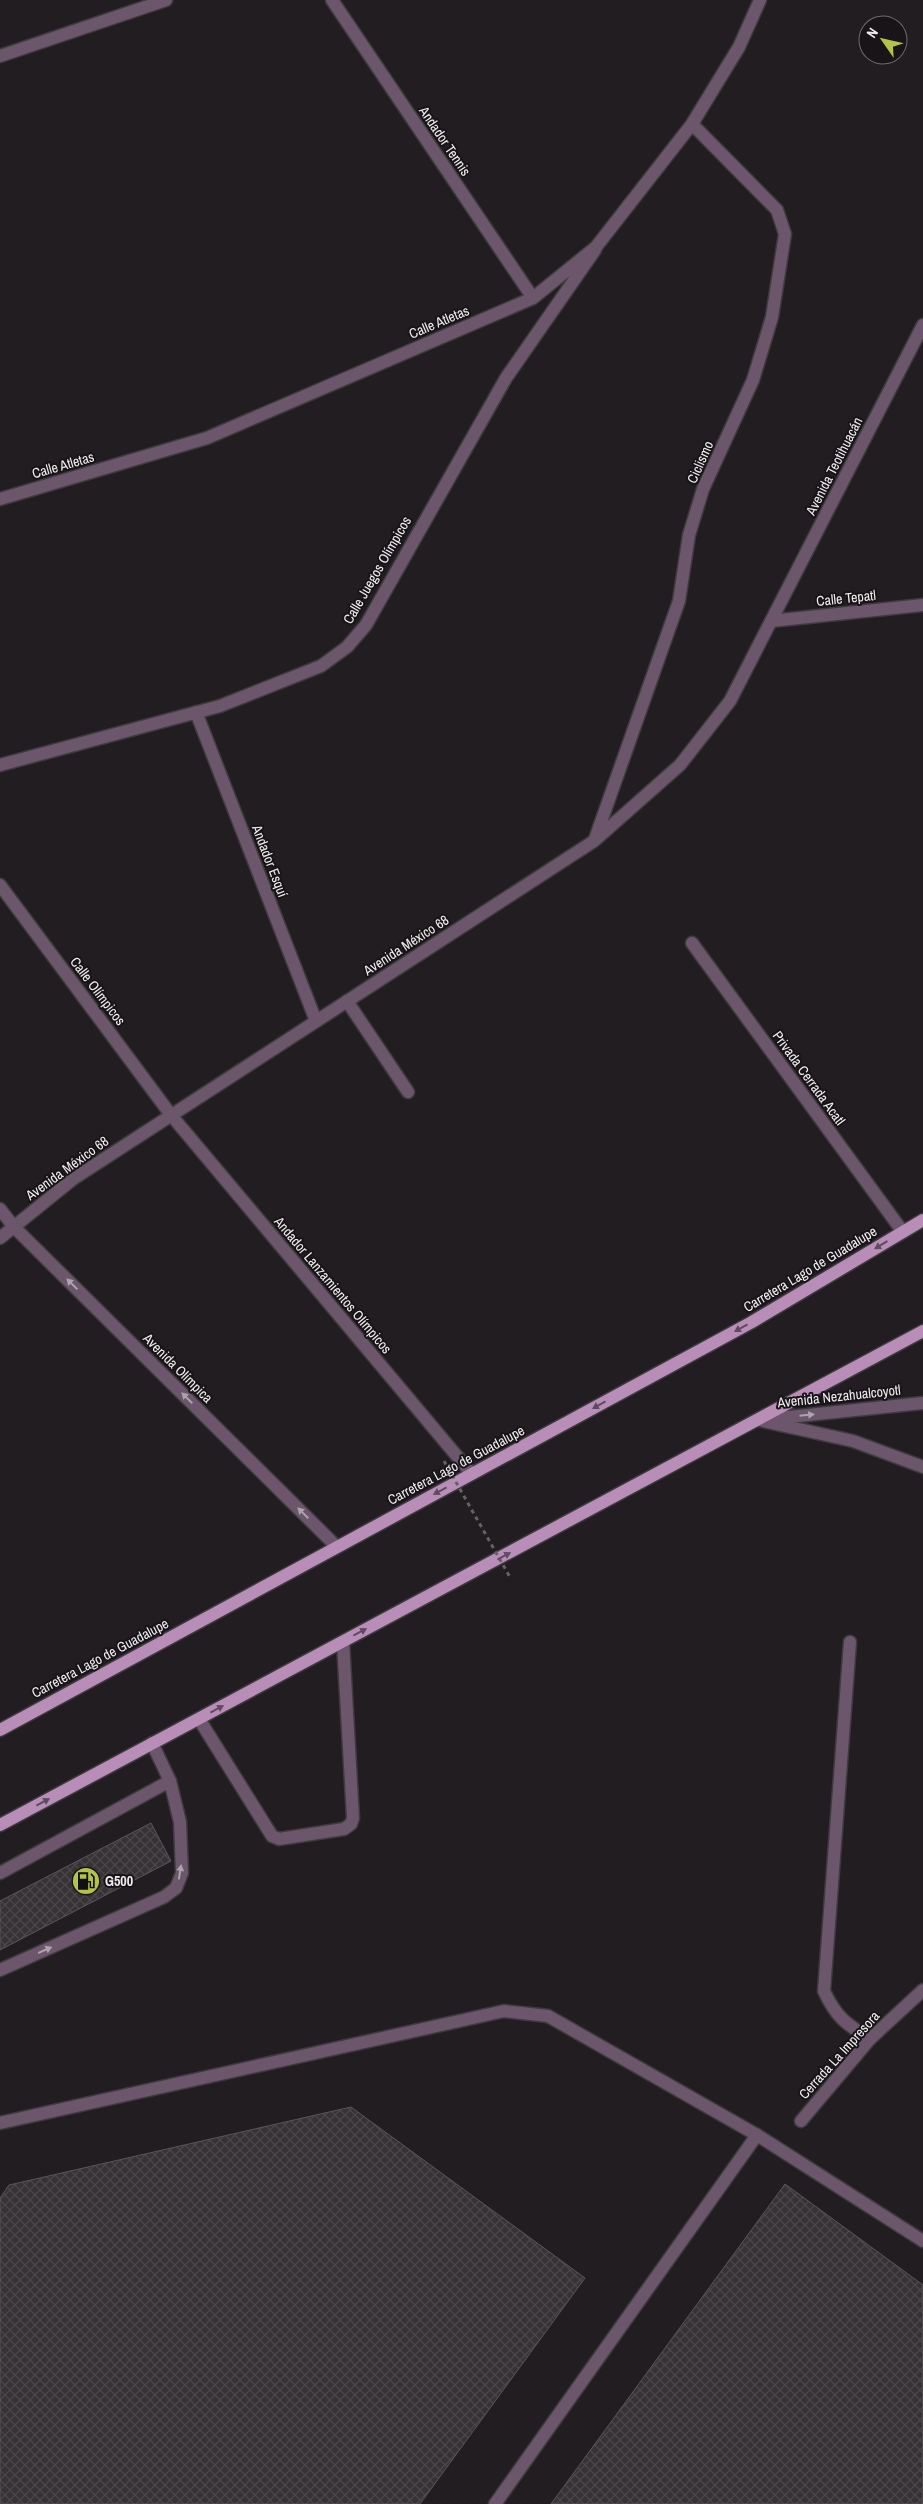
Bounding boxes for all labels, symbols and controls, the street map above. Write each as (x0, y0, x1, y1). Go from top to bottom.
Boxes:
north arrow (858, 15, 908, 65)
text: N (862, 24, 882, 41)
street label: Andador Tennis (415, 102, 475, 179)
street label: Calle Atletas (406, 301, 472, 343)
street label: Avenida Teotihuacán (801, 414, 866, 519)
street label: Ciclismo (683, 438, 717, 486)
street label: Calle Atletas (30, 447, 96, 482)
street label: Calle Juegos Olímpicos (339, 513, 415, 627)
street label: Calle Tepatl (815, 586, 877, 610)
street label: Andador Esquí (248, 821, 292, 900)
street label: Avenida México 68 (359, 911, 452, 980)
street label: Calle Olímpicos (66, 953, 130, 1029)
street label: Privada Cerrada Acatl (769, 1027, 849, 1129)
street label: Avenida México 68 (21, 1132, 112, 1205)
street label: Andador Lanzamientos Olímpicos (270, 1212, 396, 1357)
street label: Carretera Lago de Guadalupe (740, 1222, 880, 1316)
one-way arrow (874, 1240, 887, 1249)
one-way arrow (66, 1278, 78, 1290)
one-way arrow (735, 1323, 748, 1332)
street label: Avenida Olímpica (139, 1329, 217, 1407)
street label: Avenida Nezahualcoyotl (776, 1381, 901, 1412)
one-way arrow (181, 1393, 193, 1405)
one-way arrow (591, 1401, 606, 1409)
one-way arrow (799, 1410, 815, 1418)
street label: Carretera Lago de Guadalupe (384, 1421, 528, 1509)
one-way arrow (433, 1487, 448, 1495)
one-way arrow (297, 1507, 309, 1519)
one-way arrow (497, 1552, 511, 1560)
street label: Carretera Lago de Guadalupe (28, 1614, 172, 1702)
one-way arrow (353, 1628, 368, 1636)
one-way arrow (210, 1705, 225, 1713)
one-way arrow (36, 1798, 50, 1806)
one-way arrow (177, 1864, 185, 1880)
fuel station icon: G500 (71, 1866, 101, 1896)
place label: G500 (105, 1872, 133, 1890)
one-way arrow (38, 1945, 52, 1953)
street label: Cerrada La Impresora (795, 2007, 884, 2103)

